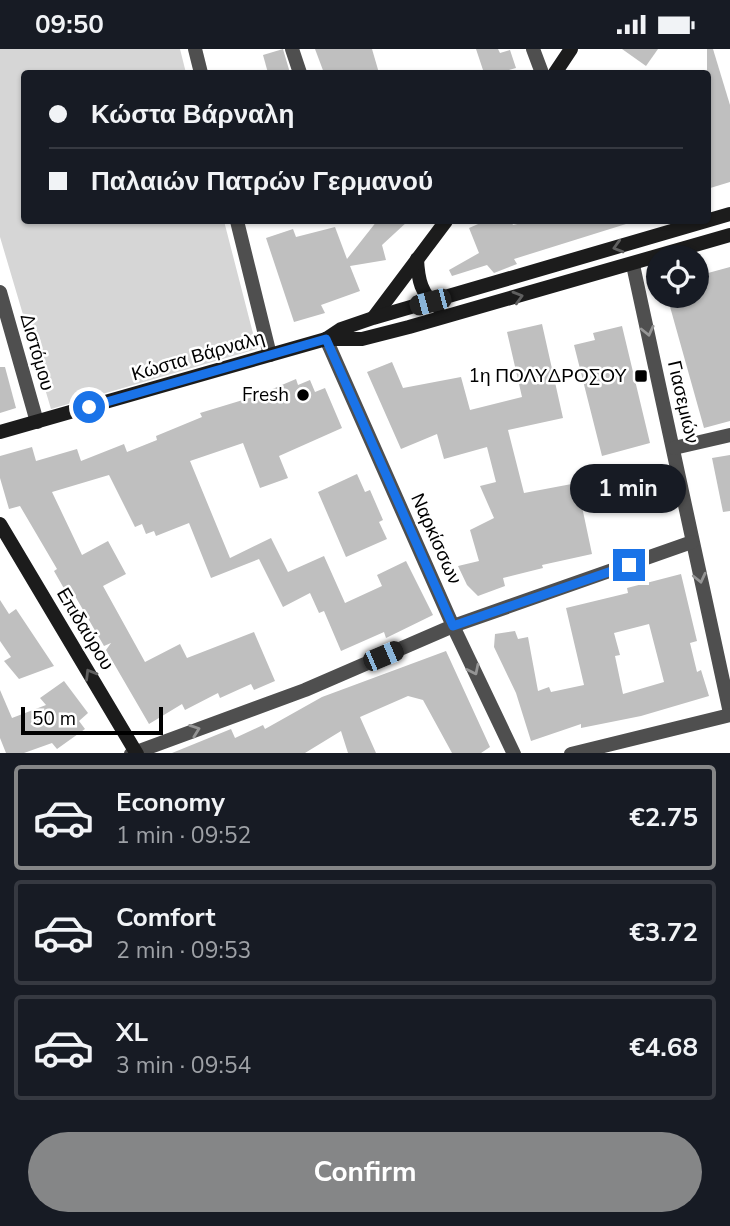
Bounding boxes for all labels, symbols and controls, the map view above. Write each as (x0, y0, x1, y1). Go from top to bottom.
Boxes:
text: 09:50 (35, 7, 104, 42)
text: Κώστα Βάρναλη (91, 97, 294, 132)
text: Παλαιών Πατρών Γερμανού (91, 164, 433, 199)
one-way arrow (612, 239, 624, 254)
map controls (646, 245, 709, 308)
button: locate (646, 245, 709, 308)
car (407, 286, 454, 318)
one-way arrow (512, 290, 524, 305)
street label: Διστόμου (14, 310, 60, 394)
street label: Κώστα Βάρναλη (129, 325, 267, 387)
one-way arrow (639, 325, 654, 337)
street label: Γιασεμιών (661, 358, 705, 446)
place label: 1η ΠΟΛΥΔΡΟΣΟΥ (468, 363, 627, 389)
marker: 1η ΠΟΛΥΔΡΟΣΟΥ (633, 368, 649, 384)
place label: Fresh (242, 382, 289, 408)
marker: Fresh (295, 387, 311, 403)
route start (73, 391, 105, 423)
callout: 1 min (571, 463, 687, 512)
text: 1 min (598, 473, 658, 504)
street label: Ναρκίσσων (404, 489, 468, 589)
route end (613, 549, 645, 581)
one-way arrow (692, 572, 706, 584)
street label: Επιδαύρου (50, 583, 120, 675)
car (360, 638, 407, 674)
one-way arrow (465, 663, 479, 675)
one-way arrow (85, 668, 98, 681)
scale bar (21, 705, 163, 736)
text: 50 m (32, 706, 76, 732)
one-way arrow (189, 725, 201, 739)
text: Economy (116, 785, 225, 820)
icon: car (32, 786, 95, 849)
text: €2.75 (629, 800, 698, 835)
text: 1 min · 09:52 (116, 820, 251, 851)
text: Comfort (116, 900, 216, 935)
icon: car (32, 901, 95, 964)
text: €3.72 (629, 915, 698, 950)
text: 2 min · 09:53 (116, 935, 251, 966)
text: XL (116, 1015, 148, 1050)
icon: car (32, 1016, 95, 1079)
text: €4.68 (629, 1030, 698, 1065)
text: 3 min · 09:54 (116, 1050, 251, 1081)
button: Confirm (28, 1132, 702, 1212)

